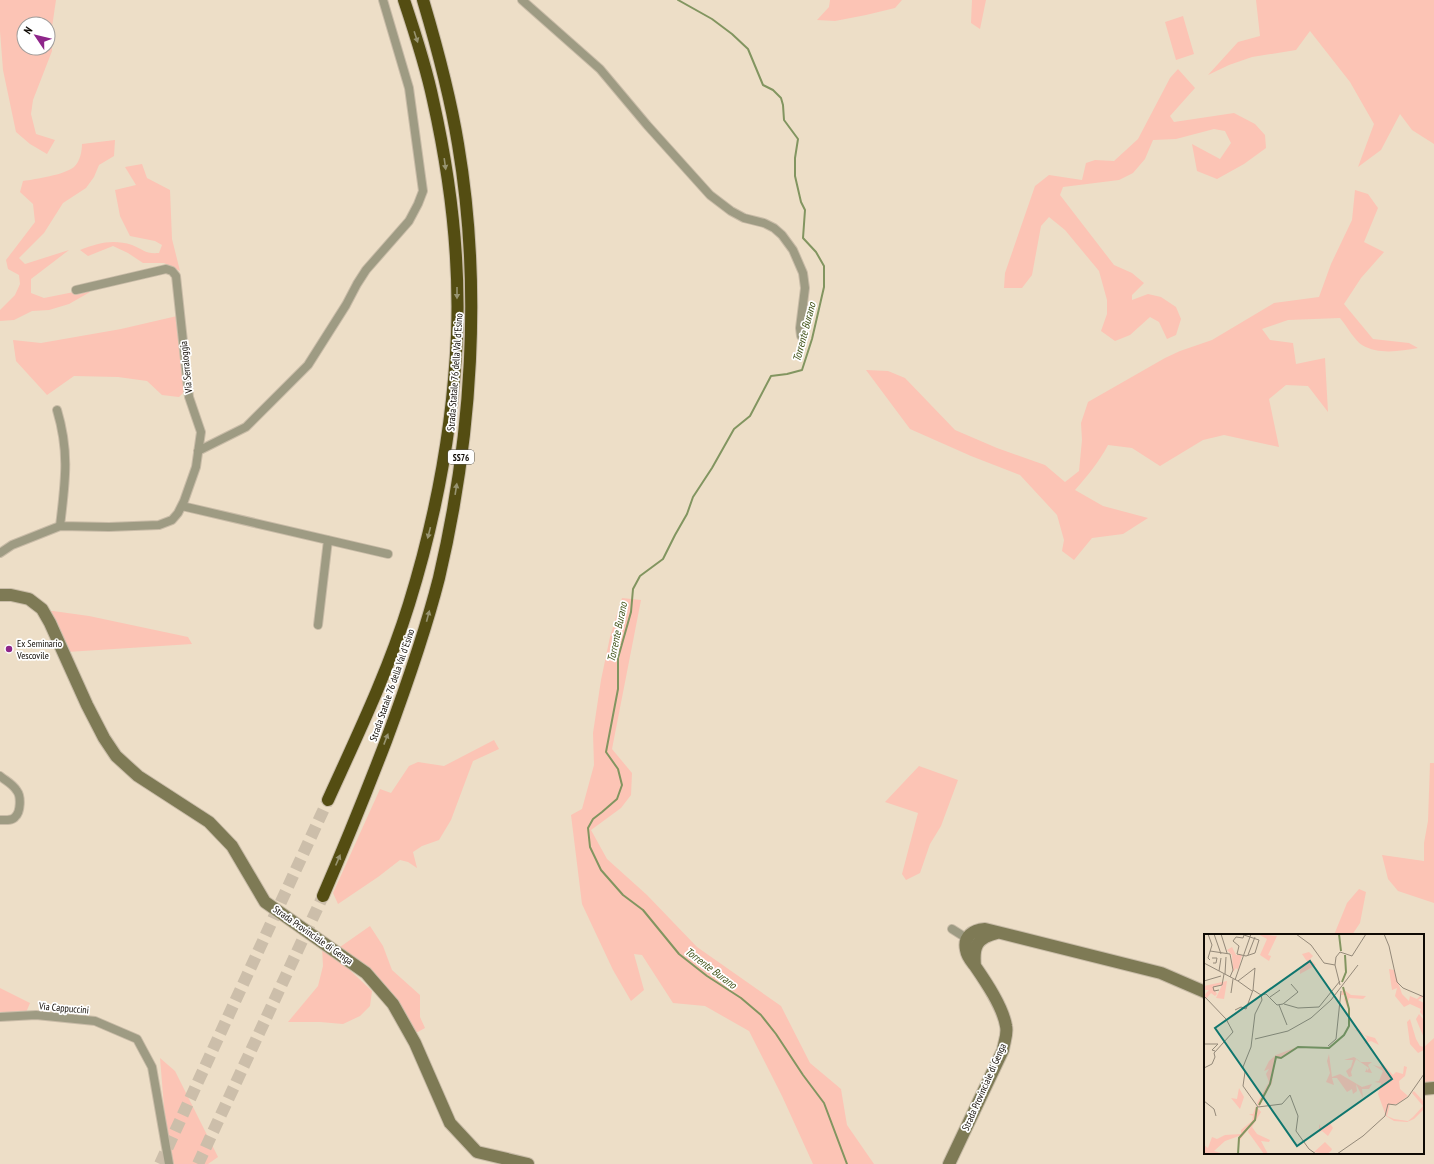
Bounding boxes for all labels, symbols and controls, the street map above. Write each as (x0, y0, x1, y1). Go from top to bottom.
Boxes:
north arrow (16, 16, 56, 56)
text: N (20, 24, 35, 37)
one-way arrow (413, 32, 419, 44)
one-way arrow (442, 158, 448, 170)
one-way arrow (454, 287, 460, 300)
water label: Torrente Burano (789, 300, 819, 363)
street label: Strada Statale 76 della Val d'Esino (444, 313, 466, 431)
street label: Via Serraloggia (177, 340, 195, 395)
road number: SS76 (448, 450, 474, 464)
one-way arrow (453, 483, 459, 496)
one-way arrow (425, 527, 431, 539)
water label: Torrente Burano (604, 600, 630, 663)
one-way arrow (425, 610, 431, 622)
street label: Strada Statale 76 della Val d'Esino (367, 627, 417, 743)
place label: Ex Seminario Vescovile (16, 637, 62, 662)
marker: Ex Seminario Vescovile (4, 644, 14, 654)
one-way arrow (384, 733, 390, 745)
one-way arrow (336, 854, 342, 866)
street label: Strada Provinciale di Genga (271, 903, 355, 967)
inset map (1204, 934, 1424, 1154)
water label: Torrente Burano (683, 944, 740, 993)
street label: Via Cappuccini (37, 999, 90, 1017)
street label: Strada Provinciale di Genga (959, 1041, 1009, 1133)

